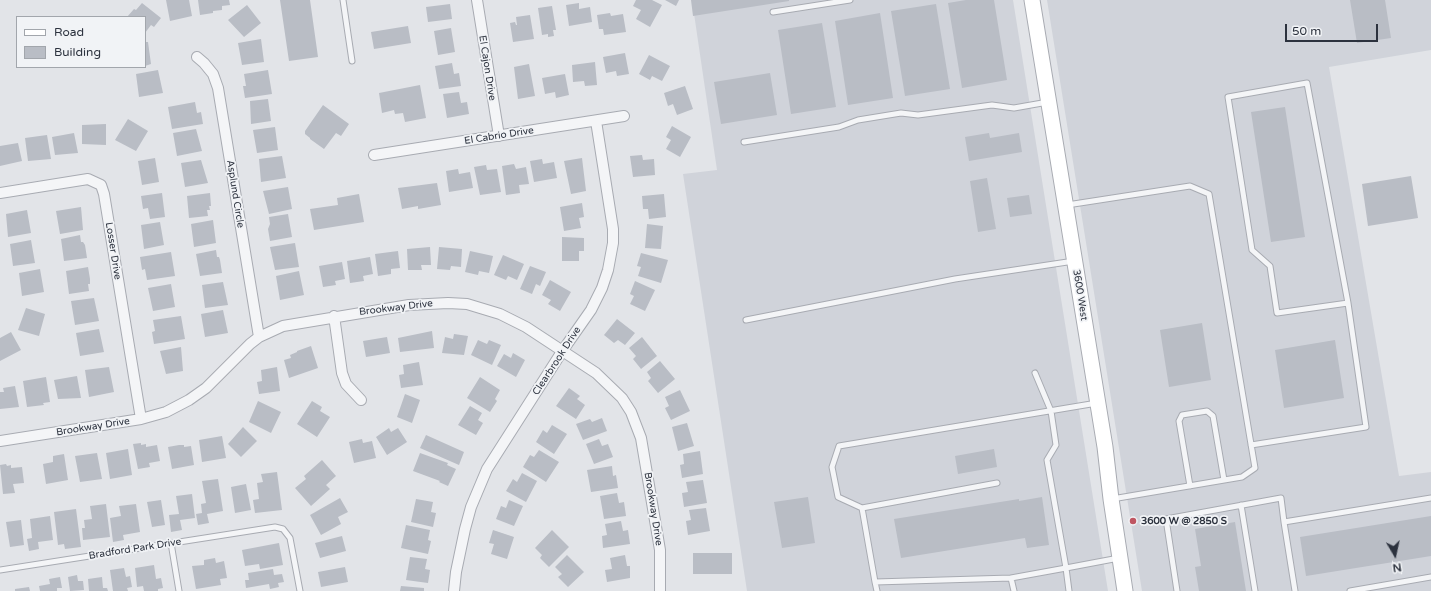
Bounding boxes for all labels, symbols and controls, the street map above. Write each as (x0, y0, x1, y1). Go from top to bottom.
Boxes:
legend (16, 16, 146, 68)
scale bar (1287, 16, 1380, 42)
text: 50 m (1292, 24, 1321, 38)
text: Road (54, 25, 84, 39)
street label: El Cajon Drive (476, 34, 498, 102)
text: Building (54, 45, 101, 59)
street label: El Cabrio Drive (464, 125, 534, 147)
street label: Asplund Circle (224, 159, 246, 229)
street label: Losser Drive (103, 221, 123, 281)
street label: 3600 West (1070, 269, 1090, 321)
street label: Brookway Drive (358, 298, 434, 318)
street label: Clearbrook Drive (530, 324, 584, 398)
street label: Brookway Drive (55, 415, 131, 439)
street label: Brookway Drive (641, 471, 665, 547)
place label: 3600 W @ 2850 S (1141, 515, 1227, 527)
marker: 3600 W @ 2850 S (1128, 516, 1138, 526)
north arrow (1375, 535, 1415, 575)
street label: Bradford Park Drive (88, 536, 182, 562)
text: N (1392, 560, 1402, 574)

